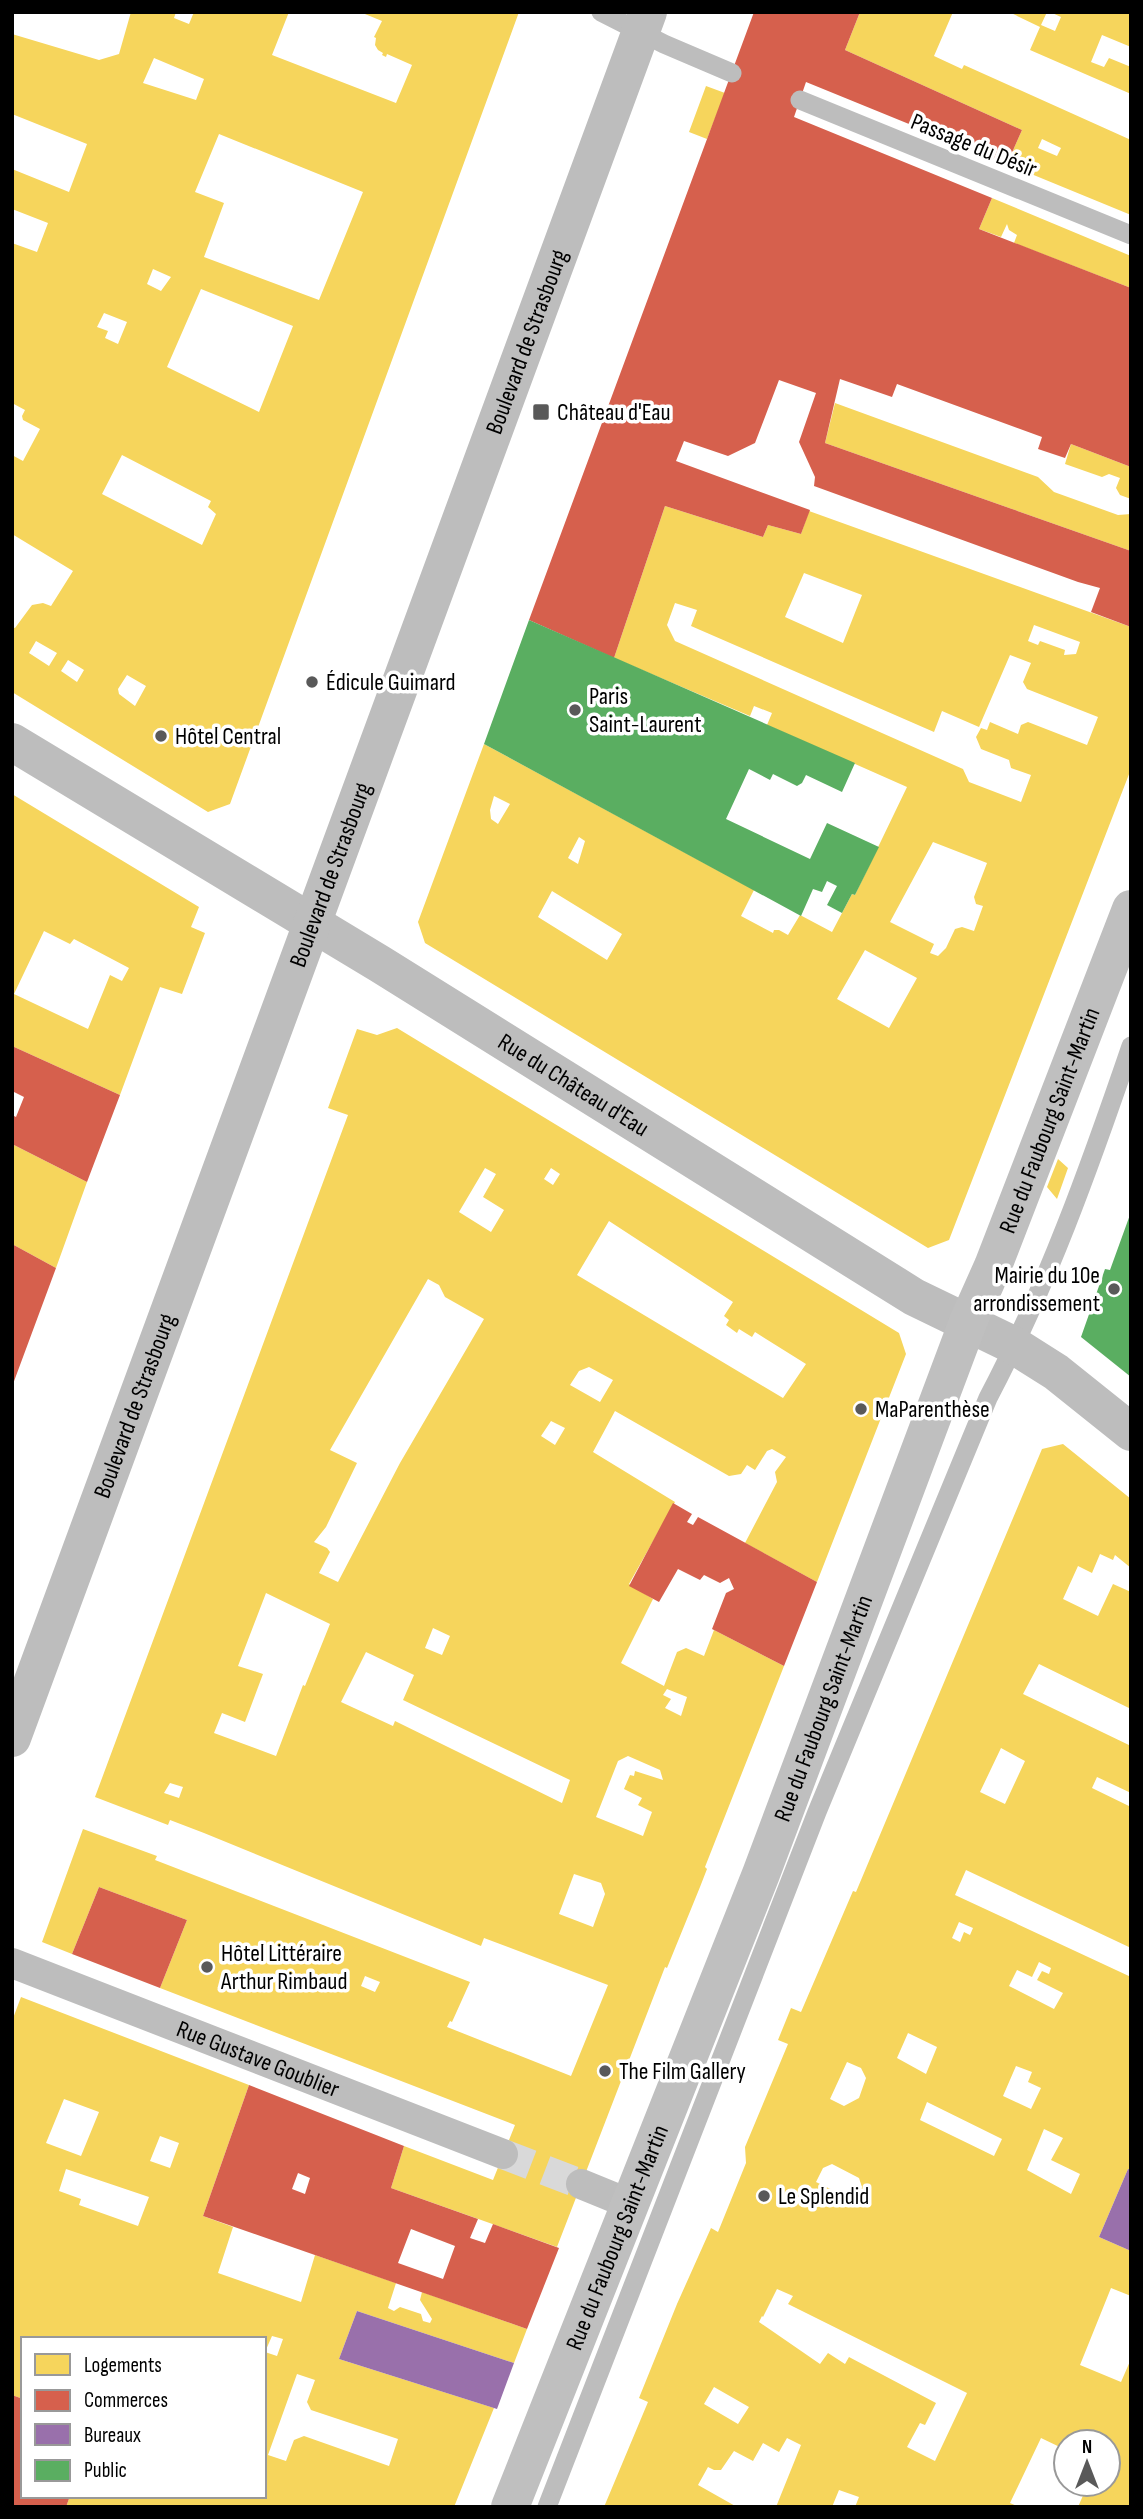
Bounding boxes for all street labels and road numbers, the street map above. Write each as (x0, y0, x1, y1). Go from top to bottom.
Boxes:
street label: Passage du Désir (907, 107, 1041, 184)
street label: Boulevard de Strasbourg (480, 246, 574, 438)
street label: Boulevard de Strasbourg (283, 779, 378, 971)
street label: Rue du Faubourg Saint-Martin (993, 1004, 1106, 1237)
street label: Rue du Château d'Eau (493, 1027, 654, 1143)
street label: Boulevard de Strasbourg (88, 1310, 182, 1502)
street label: Rue du Faubourg Saint-Martin (768, 1591, 879, 1826)
street label: Rue Gustave Goublier (172, 2014, 343, 2104)
street label: Rue du Faubourg Saint-Martin (560, 2121, 675, 2354)

